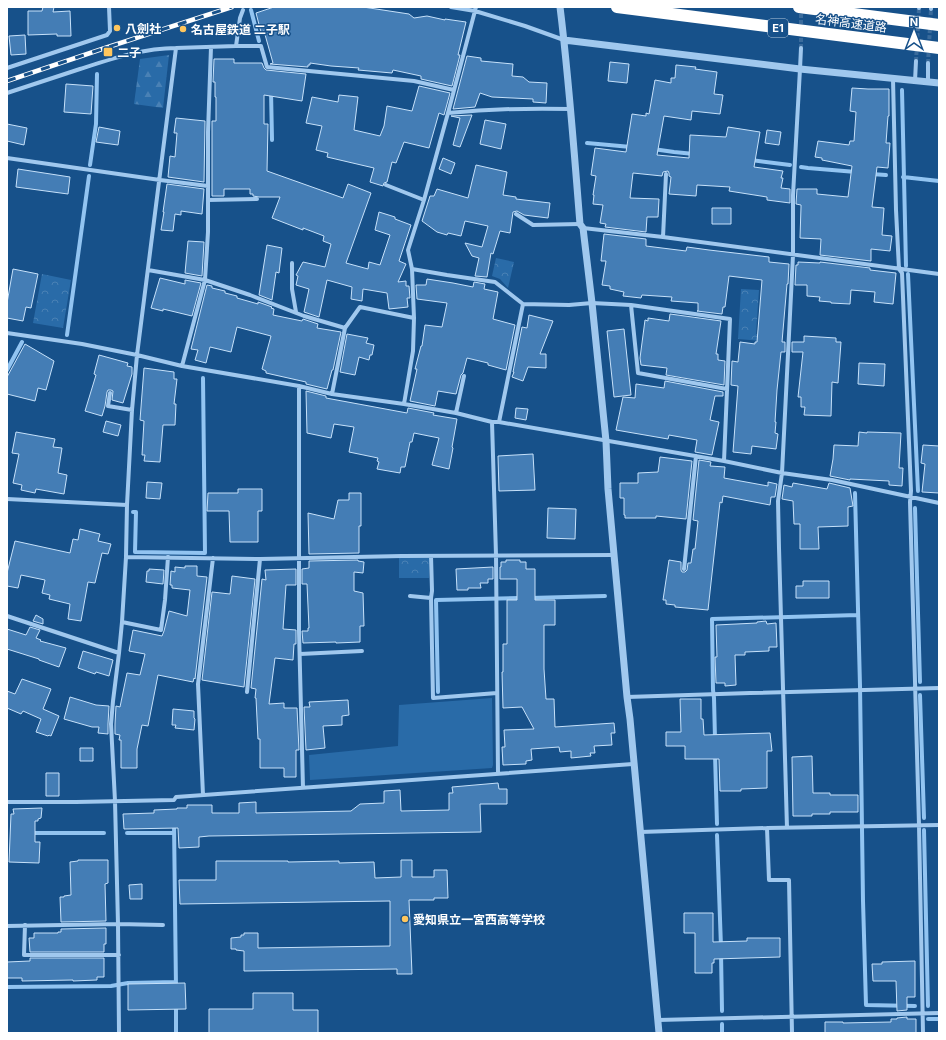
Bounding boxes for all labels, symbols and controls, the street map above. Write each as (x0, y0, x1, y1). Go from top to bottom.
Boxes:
street label: 名神高速道路 (814, 11, 888, 35)
north arrow (894, 12, 934, 52)
text: N (910, 15, 918, 29)
road number: E1 (768, 19, 788, 37)
place label: 八劍社 (125, 21, 161, 36)
place label: 名古屋鉄道 二子駅 (191, 22, 290, 37)
marker: 八劍社 (112, 23, 122, 33)
marker: 名古屋鉄道 二子駅 (178, 24, 188, 34)
place label: 二子 (117, 45, 141, 60)
marker: 二子 (102, 46, 114, 58)
place label: 愛知県立一宮西高等学校 (413, 912, 545, 927)
marker: 愛知県立一宮西高等学校 (400, 914, 410, 924)

